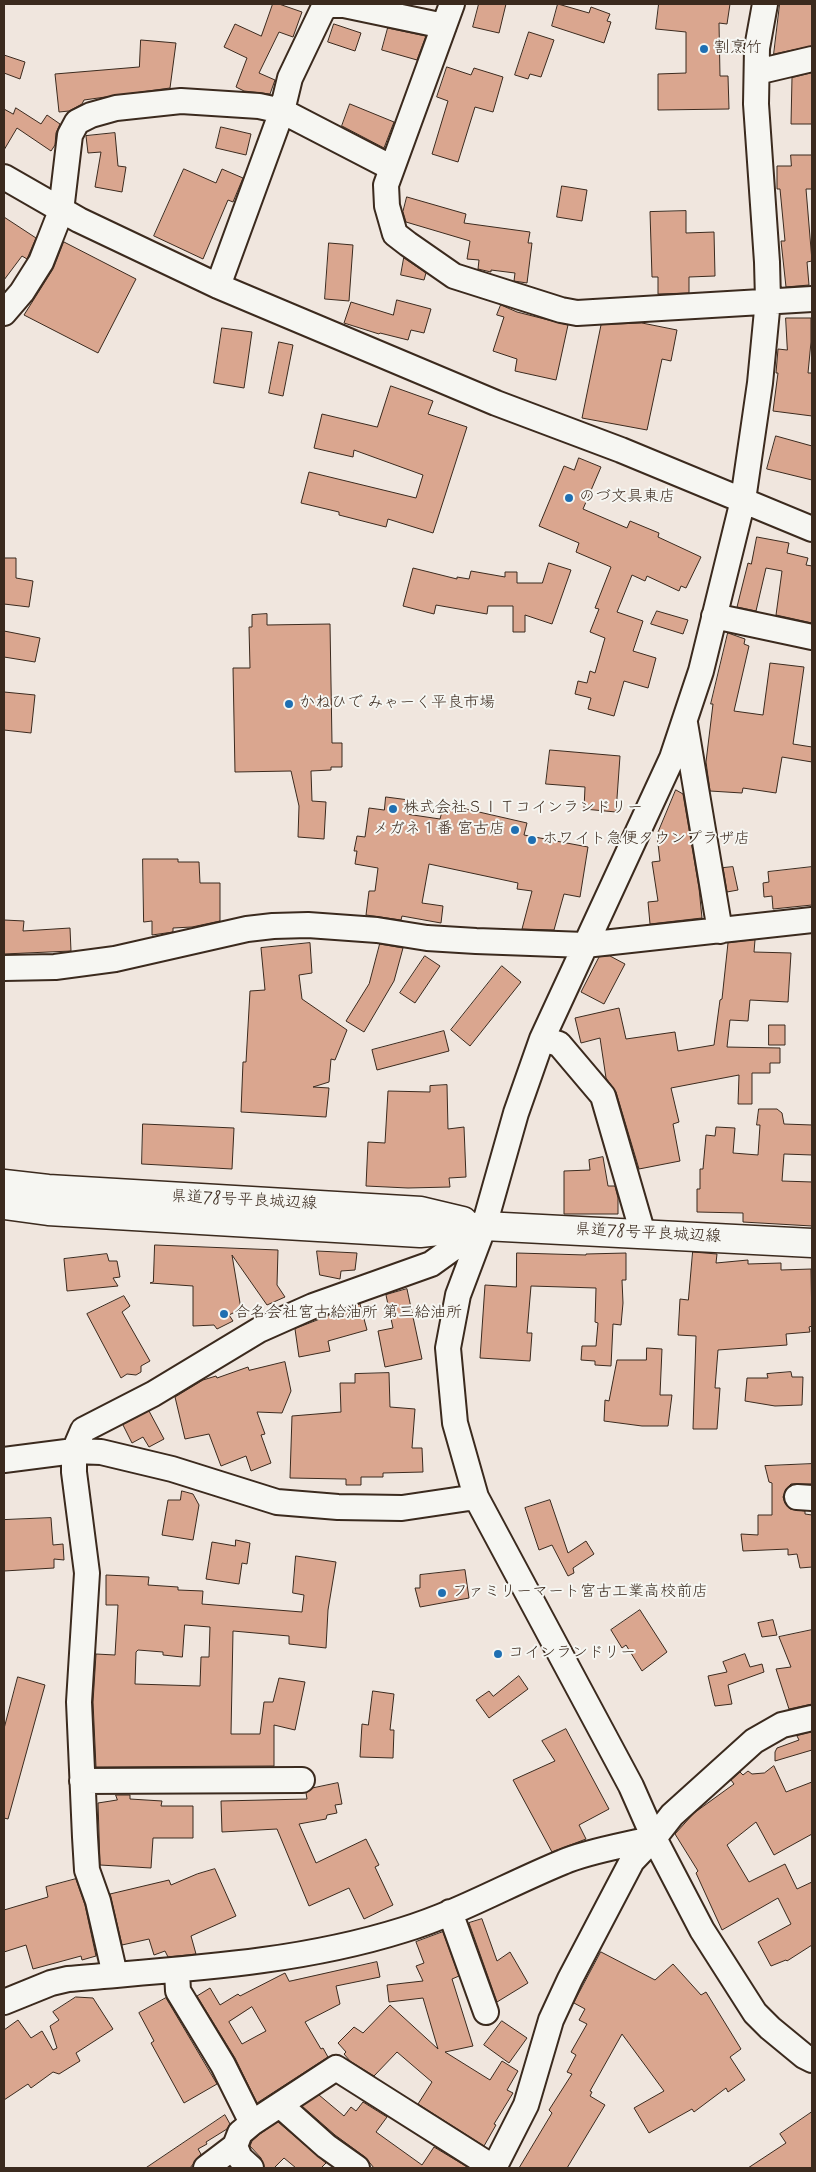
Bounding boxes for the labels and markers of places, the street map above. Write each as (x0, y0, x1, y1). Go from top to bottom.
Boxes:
place label: 割烹竹 (714, 39, 762, 59)
marker: 割烹竹 (698, 43, 710, 55)
place label: のづ文具東店 (579, 488, 675, 508)
marker: のづ文具東店 (563, 492, 575, 504)
place label: かねひで みゃーく平良市場 (299, 694, 495, 714)
marker: かねひで みゃーく平良市場 (283, 698, 295, 710)
place label: 株式会社ＳＩＴコインランドリー (403, 799, 643, 819)
marker: 株式会社ＳＩＴコインランドリー (387, 803, 399, 815)
place label: メガネ１番 宮古店 (373, 820, 505, 840)
marker: メガネ１番 宮古店 (509, 824, 521, 836)
place label: ホワイト急便タウンプラザ店 (542, 830, 750, 850)
marker: ホワイト急便タウンプラザ店 (526, 834, 538, 846)
place label: 合名会社宮古給油所 第三給油所 (234, 1304, 462, 1324)
marker: 合名会社宮古給油所 第三給油所 (218, 1308, 230, 1320)
place label: ファミリーマート宮古工業高校前店 (452, 1583, 708, 1603)
marker: ファミリーマート宮古工業高校前店 (436, 1587, 448, 1599)
place label: コインランドリー (508, 1644, 636, 1664)
marker: コインランドリー (492, 1648, 504, 1660)

